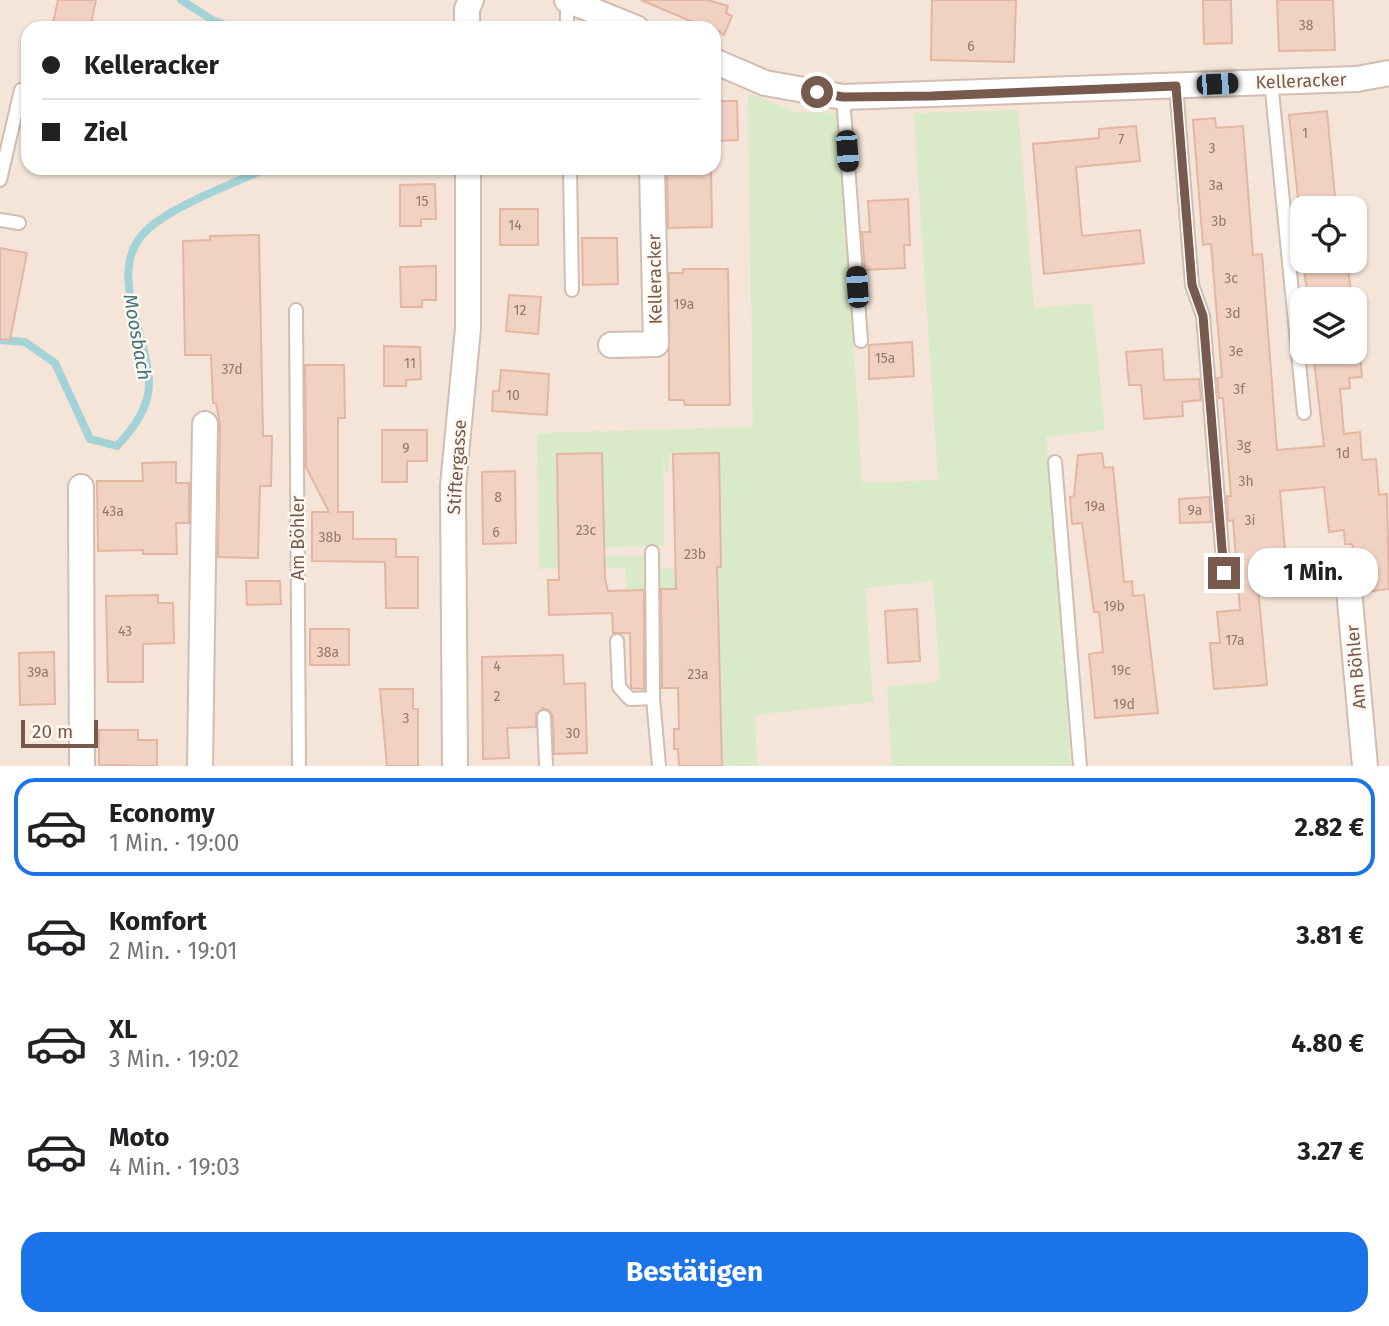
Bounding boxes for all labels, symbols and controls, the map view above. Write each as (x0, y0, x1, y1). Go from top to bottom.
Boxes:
house number: 38 (1299, 17, 1314, 34)
house number: 6 (967, 38, 975, 55)
text: Kelleracker (84, 50, 219, 81)
street label: Kelleracker (1255, 68, 1347, 94)
car (1196, 72, 1239, 96)
route start (801, 76, 833, 108)
text: Ziel (84, 117, 128, 148)
house number: 1 (1302, 125, 1308, 142)
car (836, 129, 859, 173)
house number: 7 (1118, 131, 1124, 148)
house number: 3 (1209, 140, 1216, 157)
house number: 3a (1209, 177, 1223, 194)
house number: 15 (415, 193, 429, 210)
map controls (1290, 196, 1367, 364)
button: locate (1290, 196, 1367, 273)
house number: 3b (1211, 213, 1227, 230)
house number: 14 (508, 217, 522, 234)
street label: Kelleracker (643, 233, 667, 325)
car (846, 265, 869, 309)
house number: 3c (1224, 270, 1238, 287)
button: layers (1290, 287, 1367, 364)
water label: Moosbach (119, 292, 156, 382)
house number: 19a (674, 296, 694, 313)
house number: 12 (514, 302, 527, 319)
house number: 3d (1225, 305, 1241, 322)
house number: 3e (1229, 343, 1243, 360)
house number: 15a (875, 350, 895, 367)
house number: 11 (404, 355, 416, 372)
house number: 37d (221, 361, 243, 378)
house number: 3f (1233, 381, 1246, 398)
house number: 10 (506, 387, 520, 404)
street label: Stiftergasse (443, 419, 471, 515)
house number: 3g (1237, 437, 1252, 454)
house number: 9 (402, 440, 410, 457)
house number: 1d (1336, 445, 1350, 462)
house number: 3h (1238, 473, 1254, 490)
house number: 8 (494, 489, 502, 506)
street label: Am Böhler (287, 496, 309, 580)
house number: 19a (1085, 498, 1105, 515)
house number: 9a (1188, 502, 1202, 519)
house number: 43a (102, 503, 124, 520)
house number: 3i (1245, 512, 1255, 529)
house number: 23c (576, 522, 597, 539)
house number: 6 (492, 524, 500, 541)
house number: 38b (318, 529, 342, 546)
house number: 23b (684, 546, 706, 563)
callout: 1 Min. (1248, 548, 1378, 598)
route end (1208, 557, 1240, 589)
text: 1 Min. (1283, 558, 1343, 586)
house number: 19b (1103, 598, 1125, 615)
house number: 43 (118, 623, 132, 640)
street label: Am Böhler (1341, 624, 1371, 710)
house number: 17a (1225, 632, 1245, 649)
house number: 38a (317, 644, 339, 661)
house number: 4 (493, 658, 501, 675)
house number: 19c (1111, 662, 1131, 679)
house number: 39a (27, 664, 49, 681)
house number: 23a (687, 666, 709, 683)
house number: 2 (494, 688, 501, 705)
house number: 19d (1113, 696, 1135, 713)
house number: 3 (403, 710, 410, 727)
scale bar (21, 717, 98, 749)
text: 20 m (32, 720, 73, 743)
house number: 30 (566, 725, 581, 742)
icon: car (25, 796, 88, 859)
text: Economy (109, 798, 215, 829)
text: 2.82 € (1295, 812, 1364, 843)
text: 1 Min. · 19:00 (109, 829, 239, 857)
icon: car (25, 904, 88, 967)
text: Komfort (109, 906, 207, 937)
text: 3.81 € (1296, 920, 1364, 951)
text: 2 Min. · 19:01 (109, 937, 237, 965)
icon: car (25, 1012, 88, 1075)
text: XL (109, 1014, 137, 1045)
text: 4.80 € (1291, 1028, 1364, 1059)
text: 3 Min. · 19:02 (109, 1045, 239, 1073)
icon: car (25, 1120, 88, 1183)
text: Moto (109, 1122, 169, 1153)
text: 3.27 € (1297, 1136, 1364, 1167)
text: 4 Min. · 19:03 (109, 1153, 240, 1181)
button: Bestätigen (21, 1232, 1368, 1312)

